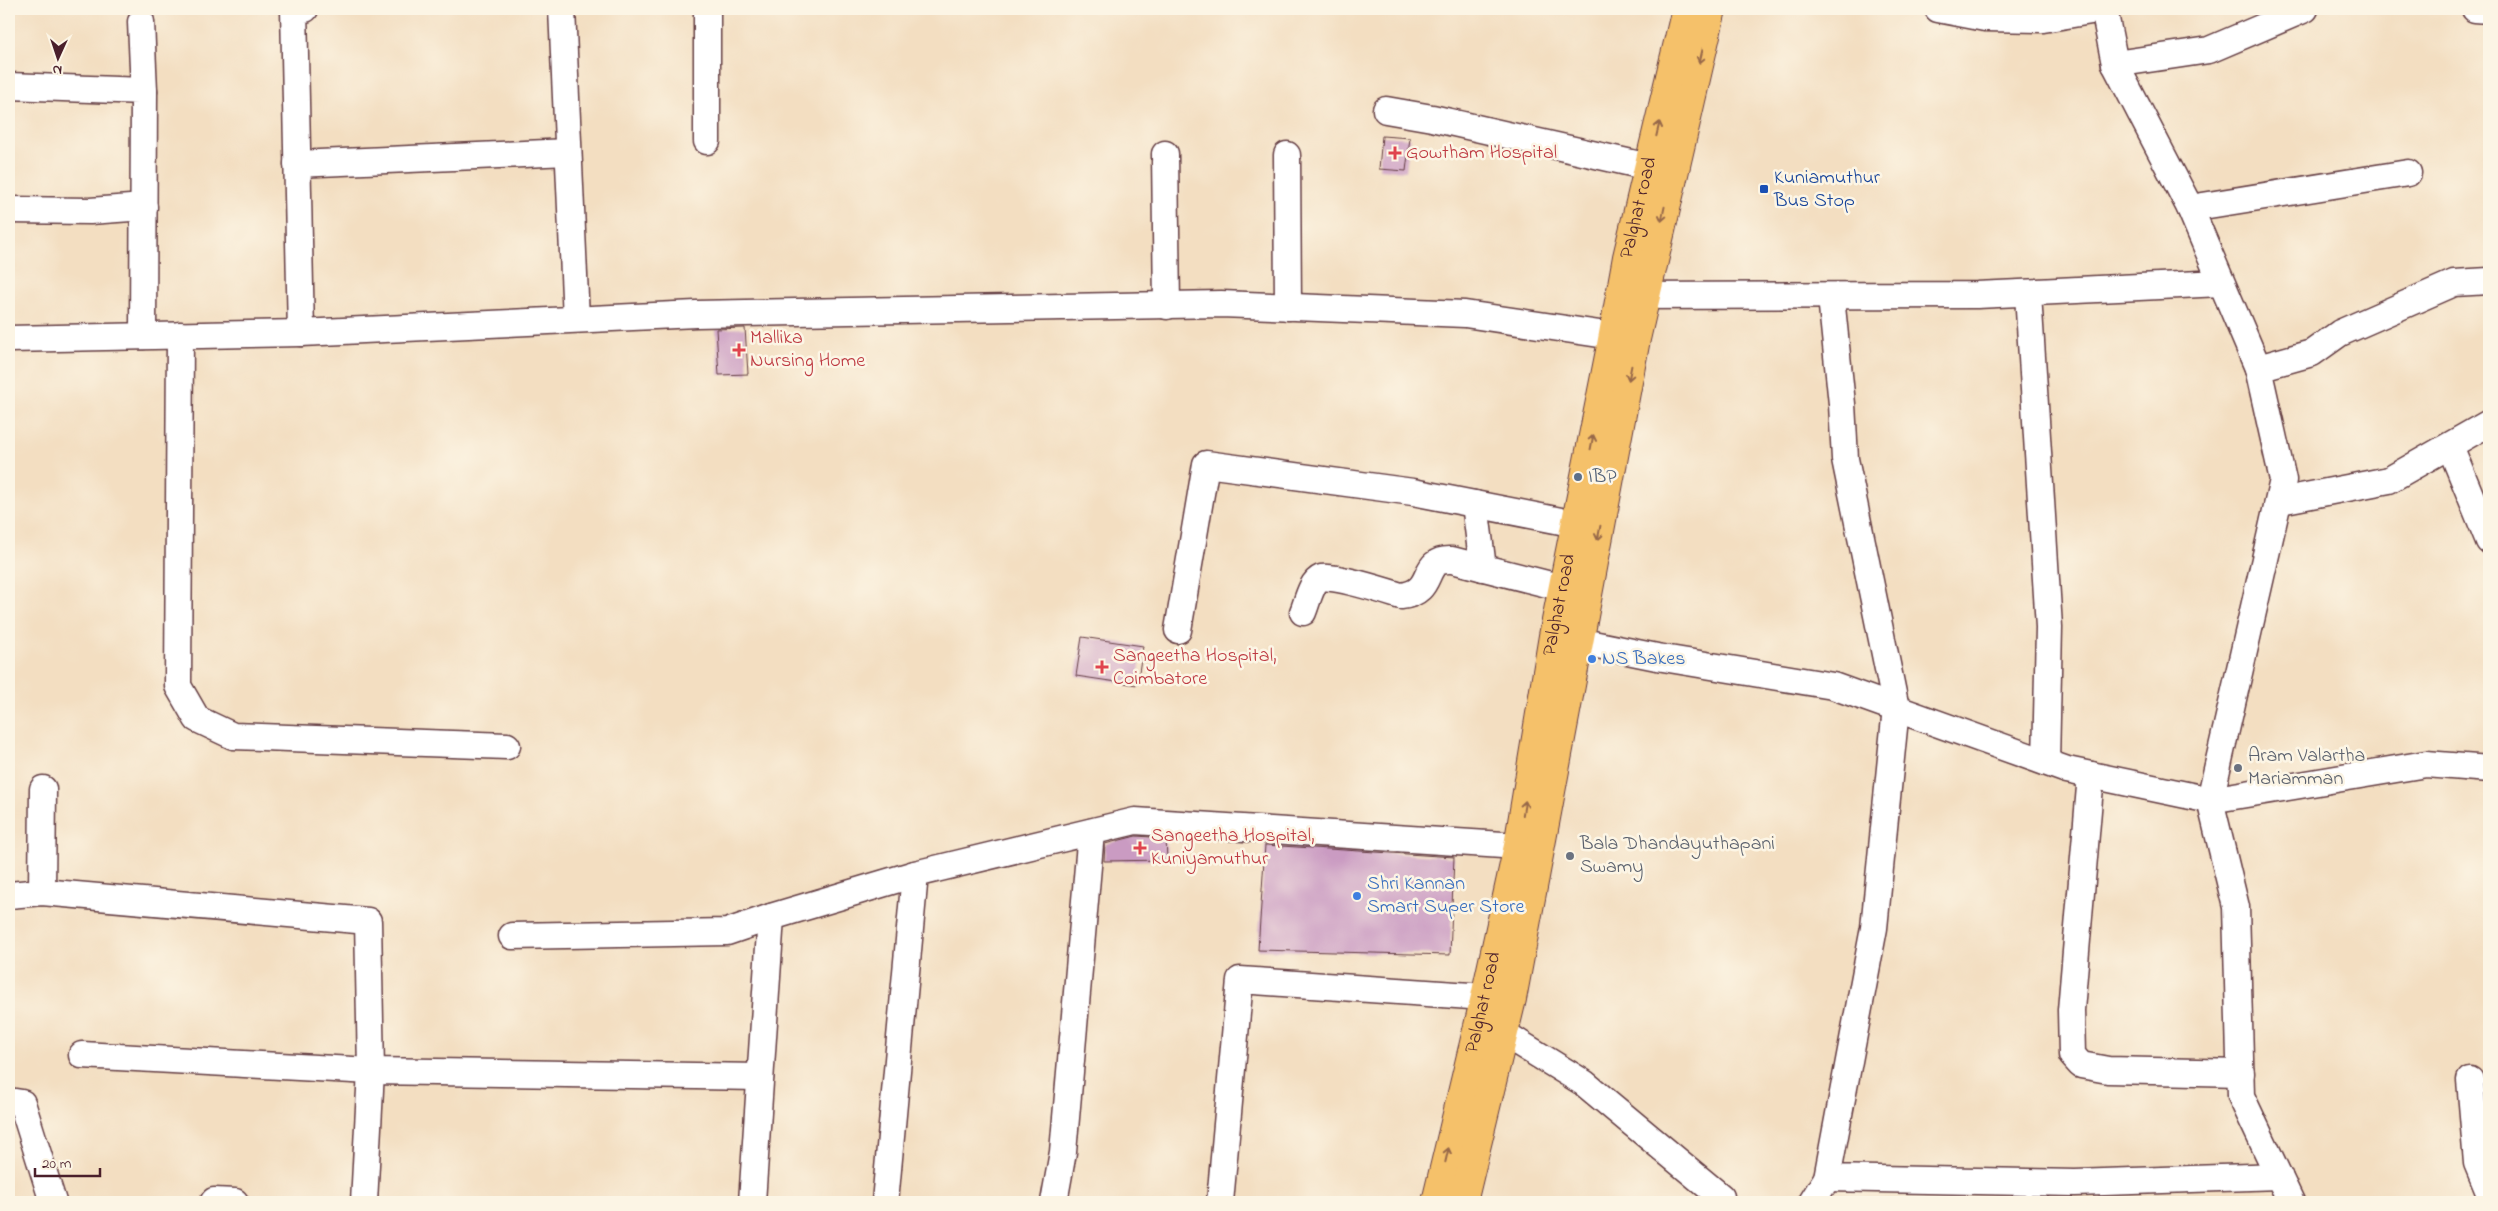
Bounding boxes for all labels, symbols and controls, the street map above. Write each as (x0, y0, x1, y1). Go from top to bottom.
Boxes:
north arrow (32, 32, 82, 82)
one-way arrow (1696, 48, 1705, 64)
text: N (52, 59, 63, 80)
one-way arrow (1654, 122, 1663, 138)
place label: Gowtham Hospital (1406, 139, 1557, 168)
marker: Gowtham Hospital (1388, 146, 1402, 160)
street label: Palghat road (1613, 154, 1665, 261)
place label: Kuniamuthur Bus Stop (1773, 164, 1881, 216)
marker: Kuniamuthur Bus Stop (1758, 183, 1770, 195)
one-way arrow (1658, 206, 1668, 222)
place label: Mallika Nursing Home (750, 324, 865, 377)
marker: Mallika Nursing Home (732, 343, 746, 357)
one-way arrow (1624, 365, 1634, 381)
one-way arrow (1588, 435, 1598, 451)
place label: IBP (1588, 463, 1617, 492)
marker: IBP (1572, 471, 1584, 483)
one-way arrow (1594, 525, 1604, 541)
street label: Palghat road (1535, 551, 1584, 658)
place label: Sangeetha Hospital, Coimbatore (1113, 642, 1276, 694)
place label: NS Bakes (1602, 645, 1686, 674)
marker: NS Bakes (1586, 653, 1598, 665)
marker: Sangeetha Hospital, Coimbatore (1095, 660, 1109, 674)
place label: Aram Valartha Mariamman (2248, 742, 2365, 794)
marker: Aram Valartha Mariamman (2232, 762, 2244, 774)
one-way arrow (1519, 801, 1529, 817)
place label: Sangeetha Hospital, Kuniyamuthur (1151, 822, 1314, 874)
place label: Bala Dhandayuthapani Swamy (1579, 830, 1775, 882)
marker: Sangeetha Hospital, Kuniyamuthur (1133, 841, 1147, 855)
marker: Bala Dhandayuthapani Swamy (1564, 850, 1576, 862)
place label: Shri Kannan Smart Super Store (1367, 870, 1524, 922)
marker: Shri Kannan Smart Super Store (1351, 890, 1363, 902)
street label: Palghat road (1458, 949, 1509, 1056)
scale bar (35, 1146, 100, 1178)
one-way arrow (1443, 1147, 1452, 1163)
text: 20 m (42, 1153, 72, 1175)

